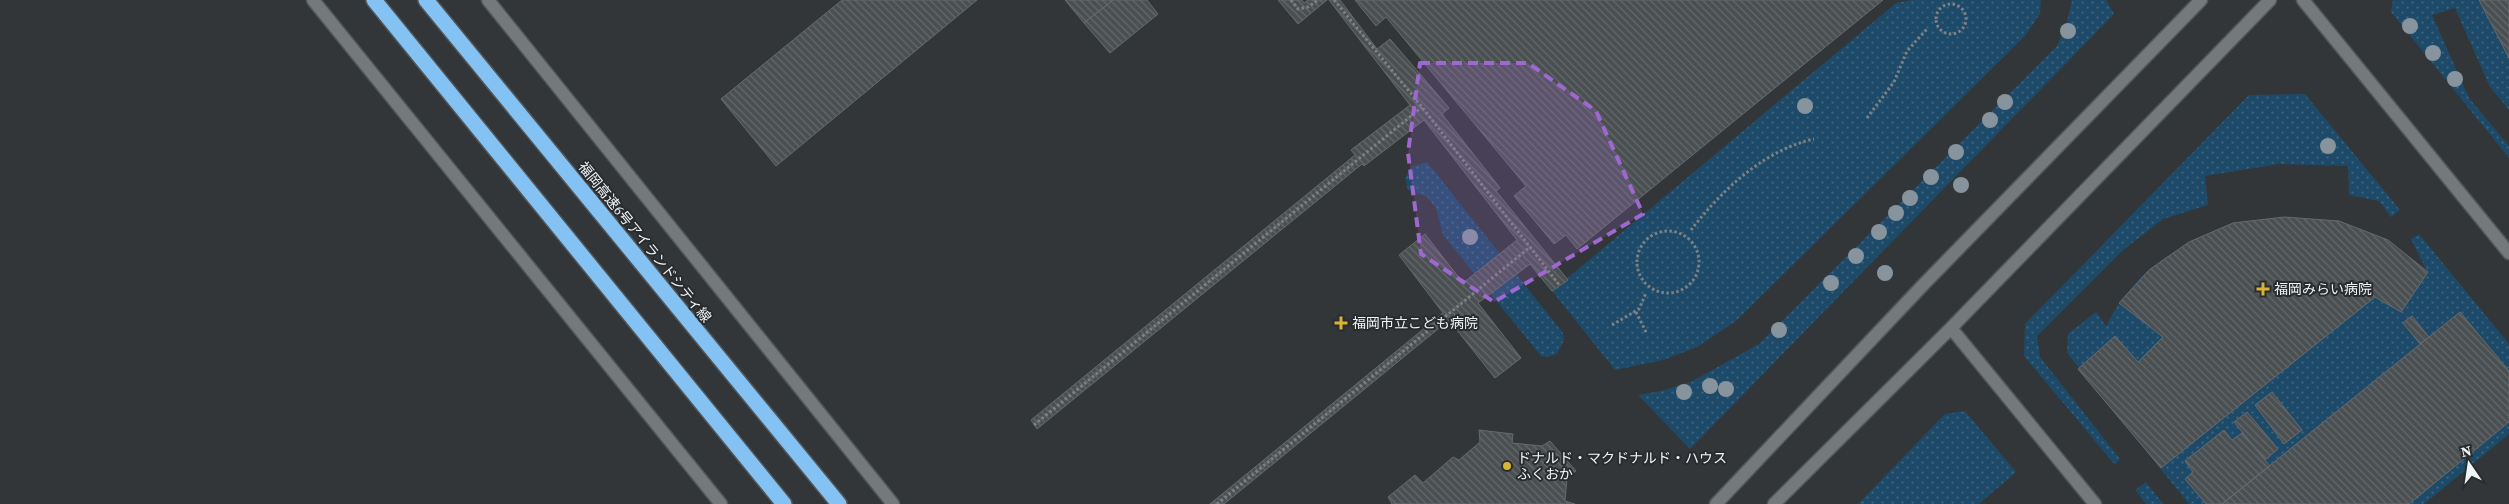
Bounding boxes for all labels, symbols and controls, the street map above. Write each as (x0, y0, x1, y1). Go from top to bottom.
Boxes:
street label: 福岡高速6号アイランドシティ線 (574, 157, 716, 327)
place label: 福岡みらい病院 (2274, 279, 2372, 299)
marker: 福岡みらい病院 (2256, 282, 2270, 296)
place label: 福岡市立こども病院 (1352, 313, 1478, 333)
marker: 福岡市立こども病院 (1334, 316, 1348, 330)
north arrow (2444, 439, 2494, 489)
text: N (2459, 440, 2473, 462)
place label: ドナルド・マクドナルド・ハウス ふくおか (1517, 448, 1727, 484)
marker: ドナルド・マクドナルド・ハウス ふくおか (1501, 460, 1513, 472)

